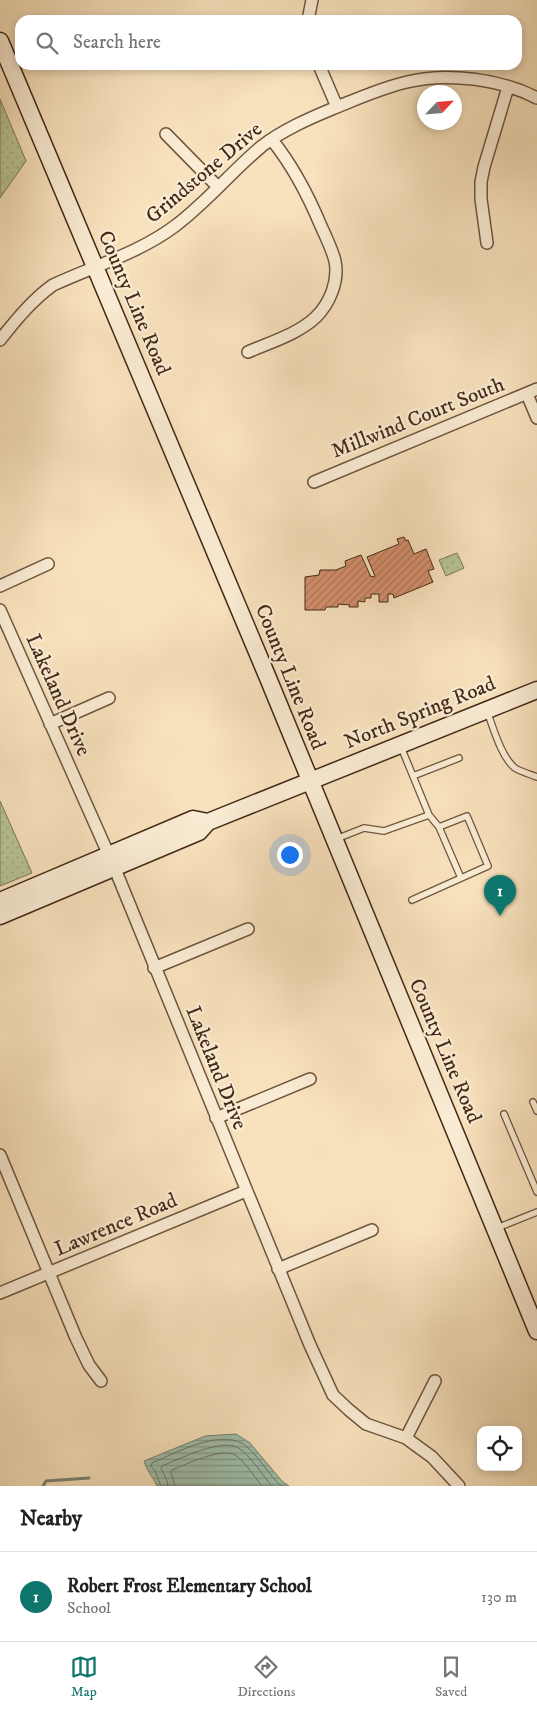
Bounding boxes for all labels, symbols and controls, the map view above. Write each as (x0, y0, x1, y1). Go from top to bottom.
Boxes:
search box (15, 15, 522, 70)
icon: search (33, 29, 61, 57)
text: Search here (73, 31, 161, 54)
north arrow (417, 85, 462, 130)
street label: Grindstone Drive (140, 117, 268, 229)
street label: County Line Road (92, 227, 176, 380)
street label: Millwind Court South (328, 371, 508, 465)
street label: County Line Road (249, 600, 331, 754)
street label: Lakeland Drive (20, 630, 97, 760)
street label: North Spring Road (341, 671, 500, 755)
your location (277, 842, 303, 868)
pin: 1 (484, 875, 516, 916)
street label: County Line Road (403, 975, 487, 1128)
street label: Lakeland Drive (179, 1002, 253, 1134)
street label: Lawrence Road (51, 1187, 182, 1262)
map controls (477, 1426, 522, 1471)
button: locate (477, 1426, 522, 1471)
text: Nearby (20, 1506, 82, 1532)
text: Robert Frost Elementary School (67, 1575, 312, 1598)
text: 1 (33, 1587, 39, 1607)
text: 130 m (481, 1587, 517, 1607)
text: School (67, 1598, 111, 1618)
tab: Map (70, 1653, 98, 1701)
tab: Directions (237, 1653, 295, 1701)
tab: Saved (435, 1653, 467, 1701)

